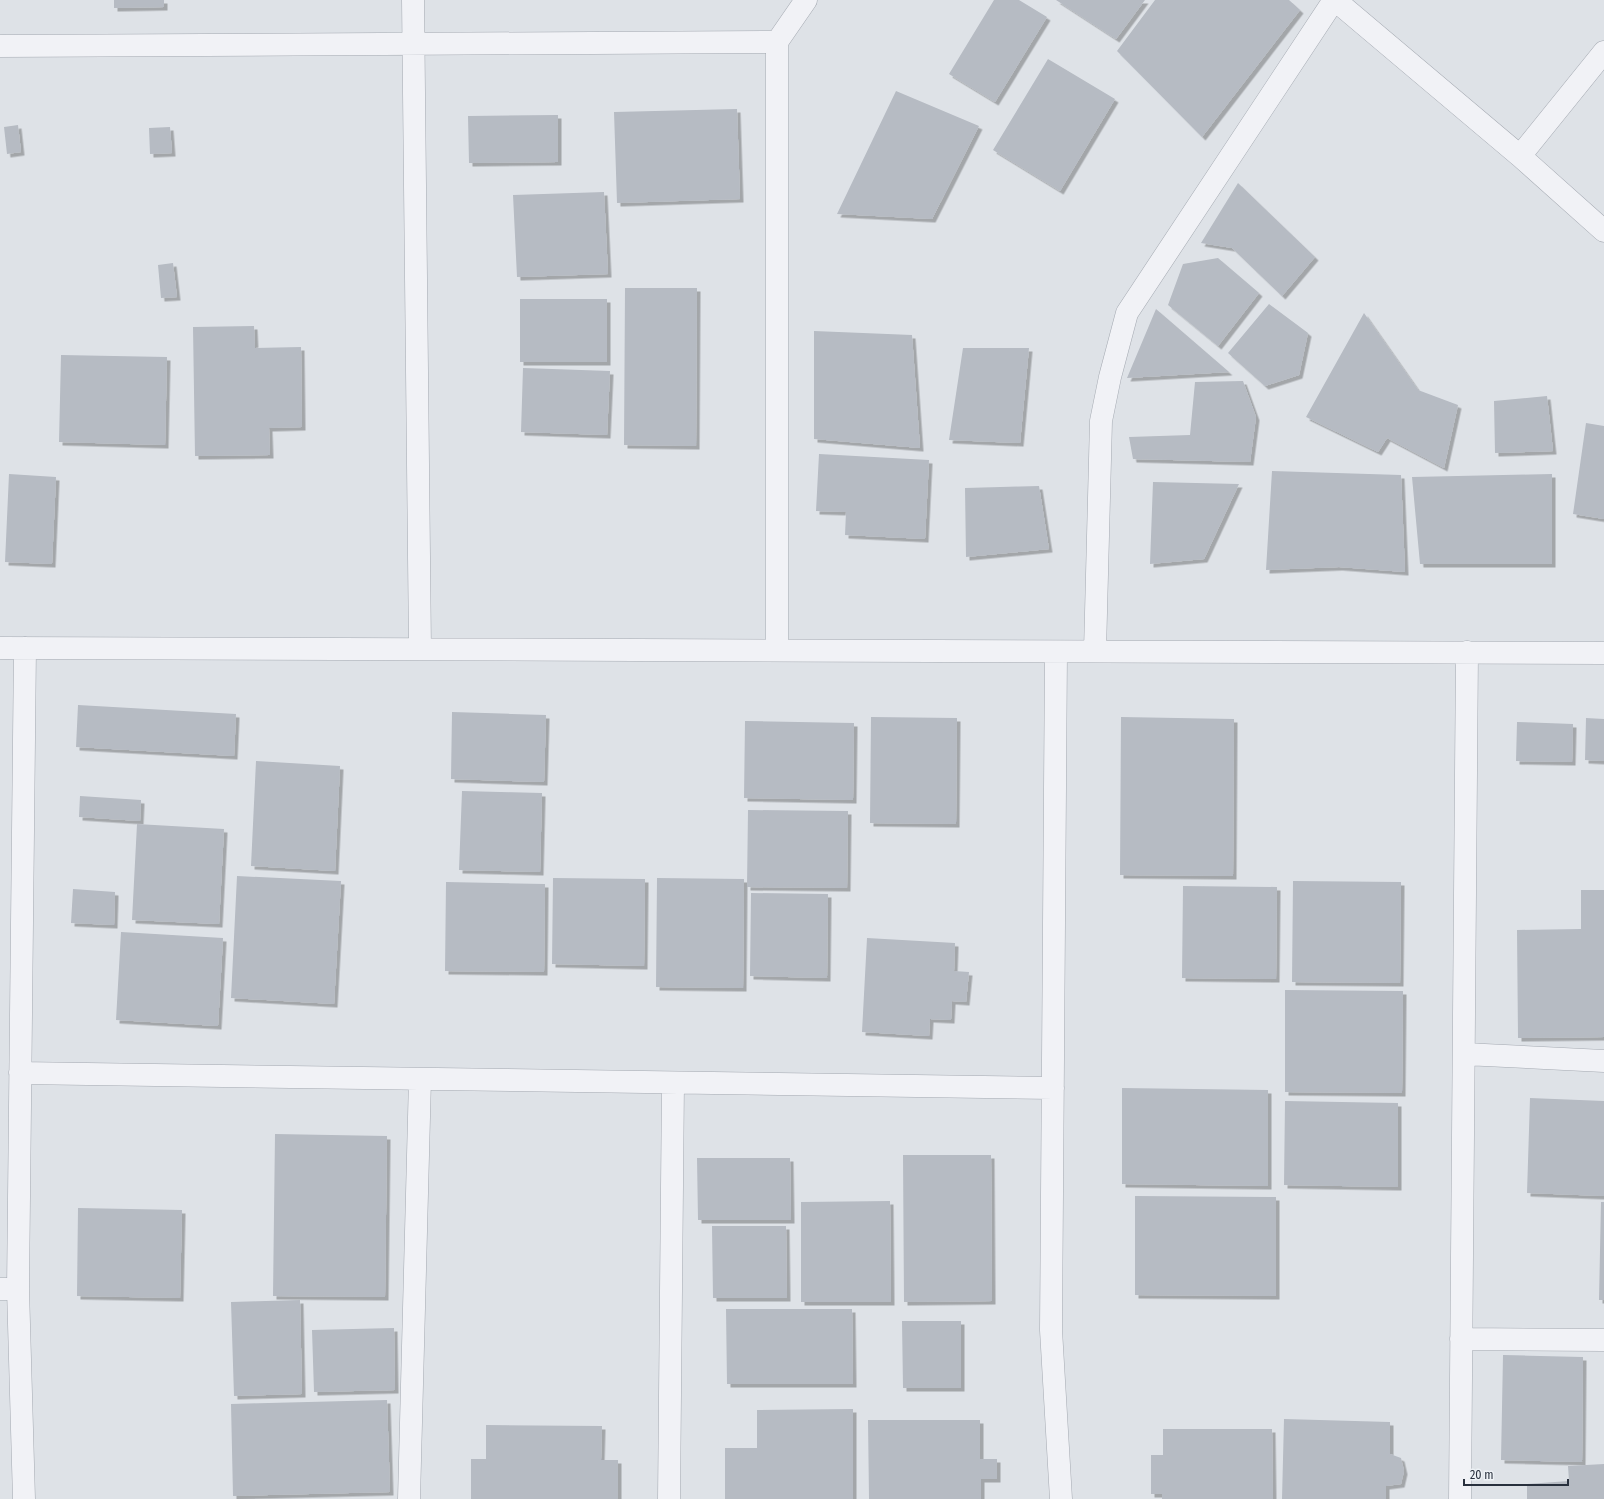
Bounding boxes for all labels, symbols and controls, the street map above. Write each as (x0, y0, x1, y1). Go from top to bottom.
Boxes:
scale bar (1464, 1461, 1568, 1487)
text: 20 m (1470, 1468, 1494, 1482)

